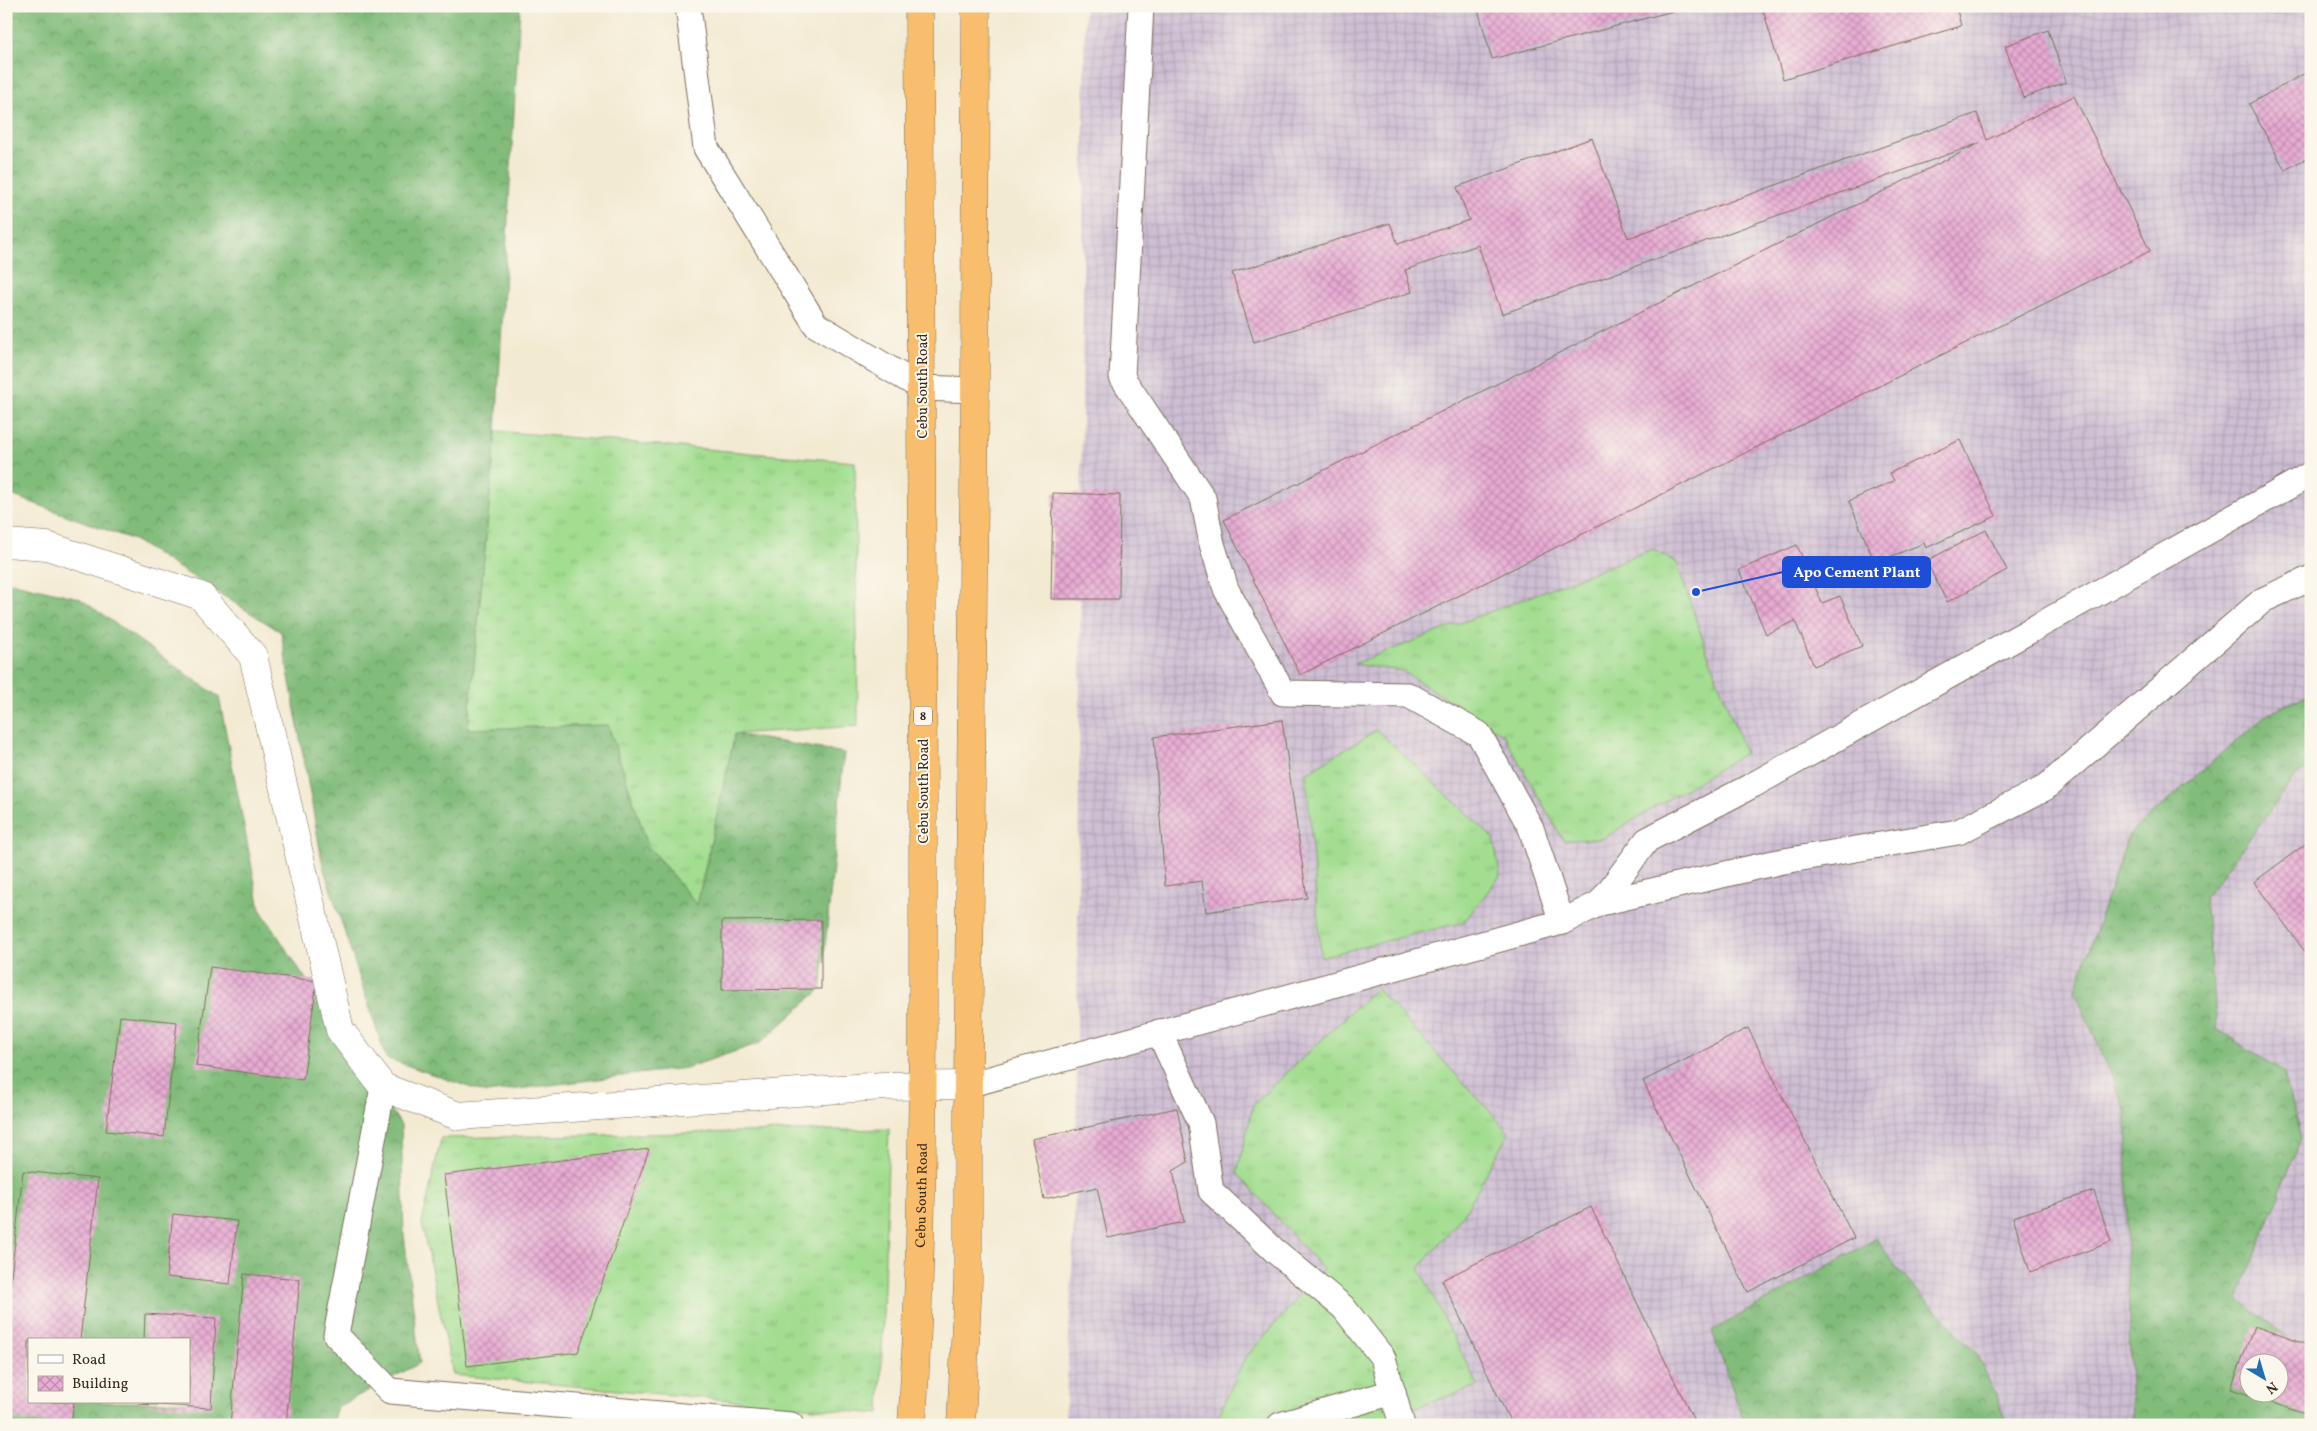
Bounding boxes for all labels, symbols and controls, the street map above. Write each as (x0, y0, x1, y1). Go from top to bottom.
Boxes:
street label: Cebu South Road (914, 333, 933, 438)
callout: Apo Cement Plant (1783, 557, 1930, 587)
text: Apo Cement Plant (1793, 563, 1921, 584)
road number: 8 (914, 706, 932, 726)
street label: Cebu South Road (915, 738, 934, 843)
street label: Cebu South Road (912, 1142, 933, 1248)
legend (28, 1338, 190, 1404)
text: Road (72, 1350, 106, 1371)
north arrow (2240, 1354, 2290, 1404)
text: Building (72, 1374, 129, 1395)
text: N (2261, 1376, 2281, 1398)

